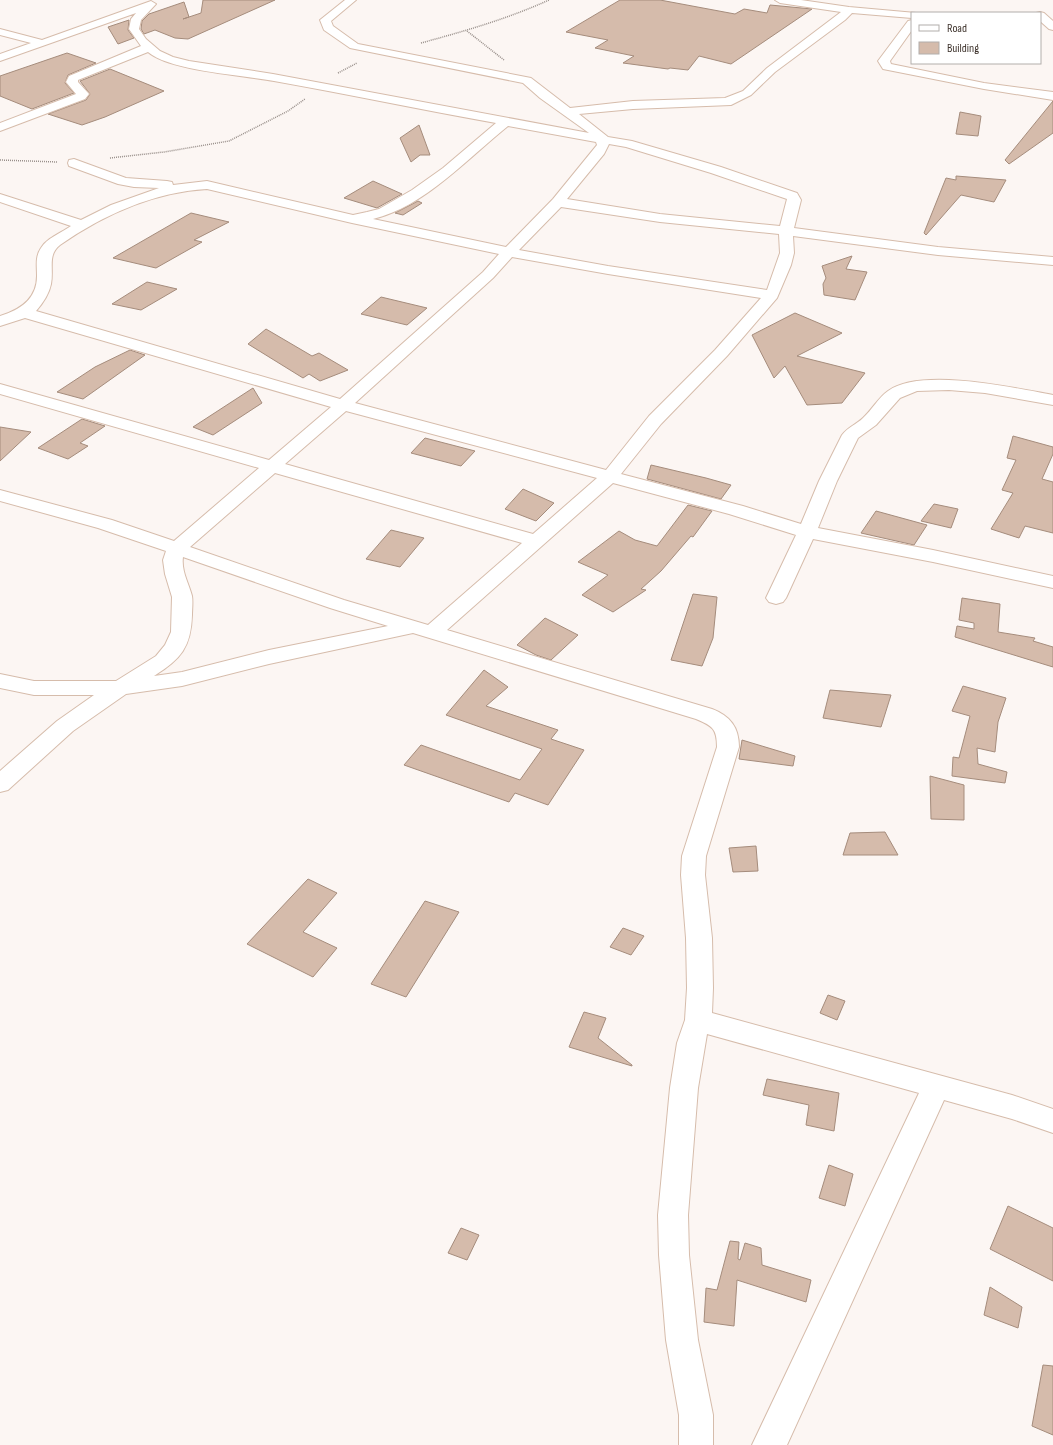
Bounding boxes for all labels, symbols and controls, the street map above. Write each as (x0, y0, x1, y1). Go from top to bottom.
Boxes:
legend (911, 12, 1041, 64)
text: Road (947, 21, 967, 36)
text: Building (947, 41, 979, 56)

